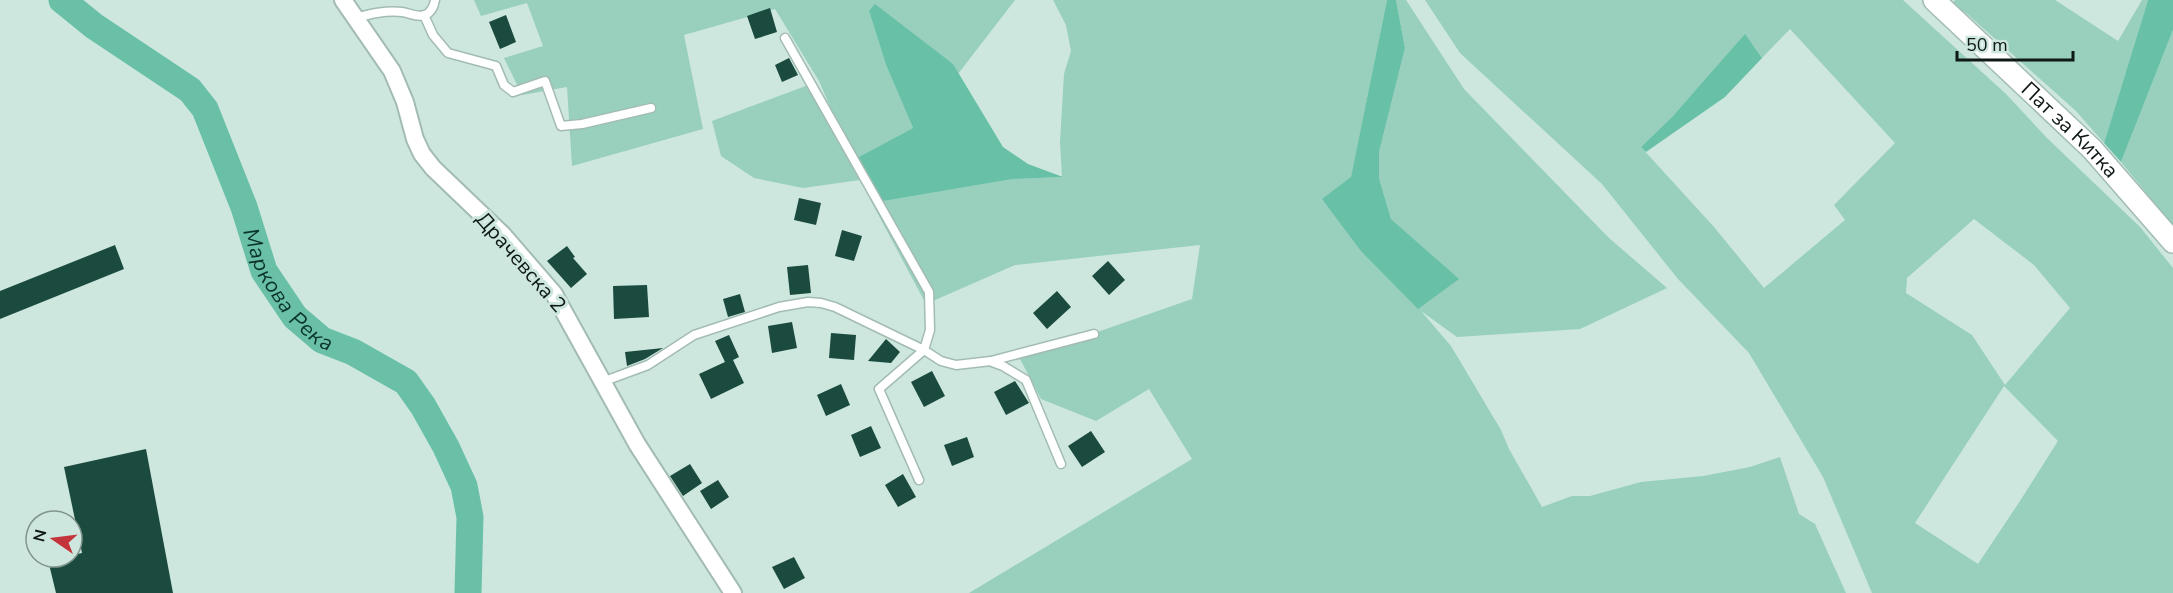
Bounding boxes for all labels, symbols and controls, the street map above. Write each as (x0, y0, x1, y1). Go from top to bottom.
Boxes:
scale bar (1957, 24, 2072, 62)
text: 50 m (1966, 33, 2008, 57)
street label: Пат за Китка (2015, 75, 2125, 184)
street label: Драчевска 2 (469, 206, 573, 318)
water label: Маркова Река (235, 224, 337, 359)
north arrow (24, 509, 84, 569)
text: N (28, 527, 53, 544)

